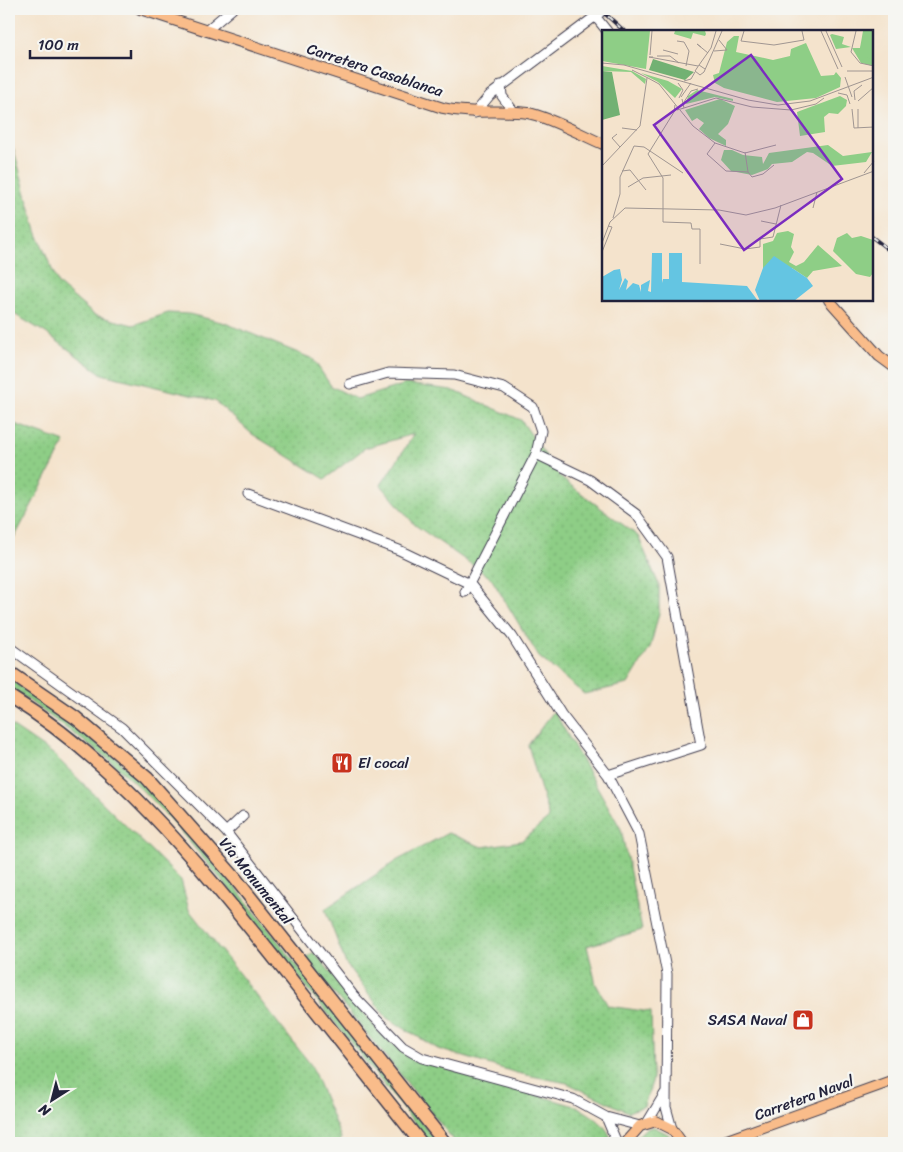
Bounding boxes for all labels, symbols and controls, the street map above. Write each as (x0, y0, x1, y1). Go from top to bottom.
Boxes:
scale bar (30, 28, 131, 60)
inset map (602, 30, 873, 301)
text: 100 m (38, 32, 79, 58)
street label: Carretera Casablanca (303, 36, 447, 104)
place label: El cocal (358, 750, 410, 776)
restaurant icon: El cocal (330, 751, 354, 775)
street label: Vía Monumental (212, 831, 300, 931)
place label: SASA Naval (708, 1007, 788, 1033)
shop icon: SASA Naval (791, 1008, 815, 1032)
street label: Carretera Naval (750, 1068, 858, 1128)
north arrow (28, 1074, 78, 1124)
text: N (33, 1097, 57, 1124)

